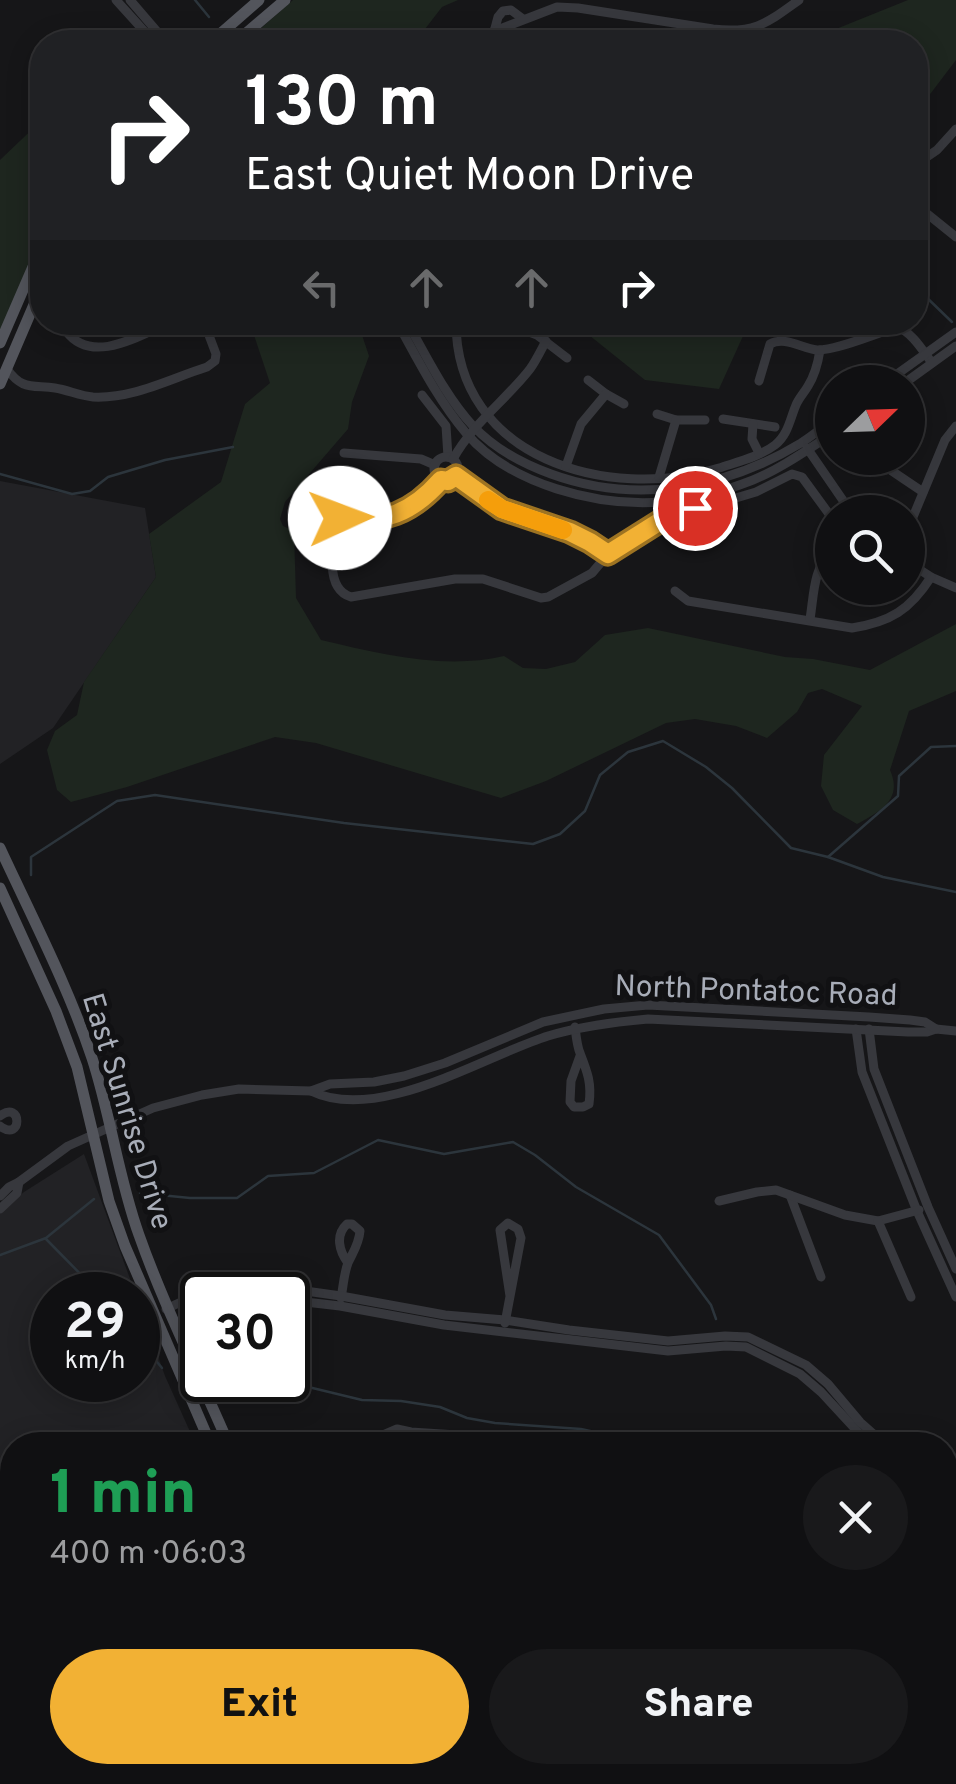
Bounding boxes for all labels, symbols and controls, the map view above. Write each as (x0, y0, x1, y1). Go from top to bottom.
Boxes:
text: 130 m (245, 62, 439, 151)
icon: right (80, 70, 210, 200)
text: East Quiet Moon Drive (245, 149, 694, 206)
icon: left (294, 260, 349, 315)
icon: ahead (399, 260, 454, 315)
icon: ahead (504, 260, 559, 315)
icon: right (609, 260, 664, 315)
north arrow (815, 365, 925, 475)
map controls (815, 365, 925, 605)
position arrow (288, 466, 392, 570)
pin (653, 466, 738, 551)
icon: arrive (668, 481, 723, 536)
button: search (815, 495, 925, 605)
street label: North Pontatoc Road (614, 969, 898, 1016)
street label: East Sunrise Drive (72, 989, 179, 1234)
speed limit sign: 30 (180, 1272, 310, 1402)
text: 29 (64, 1293, 126, 1356)
text: km/h (65, 1346, 125, 1378)
text: 1 min (50, 1459, 197, 1535)
button: close (803, 1465, 908, 1570)
text: 400 m · 06:03 (50, 1535, 247, 1575)
button: Exit (50, 1649, 469, 1764)
button: Share (489, 1649, 908, 1764)

